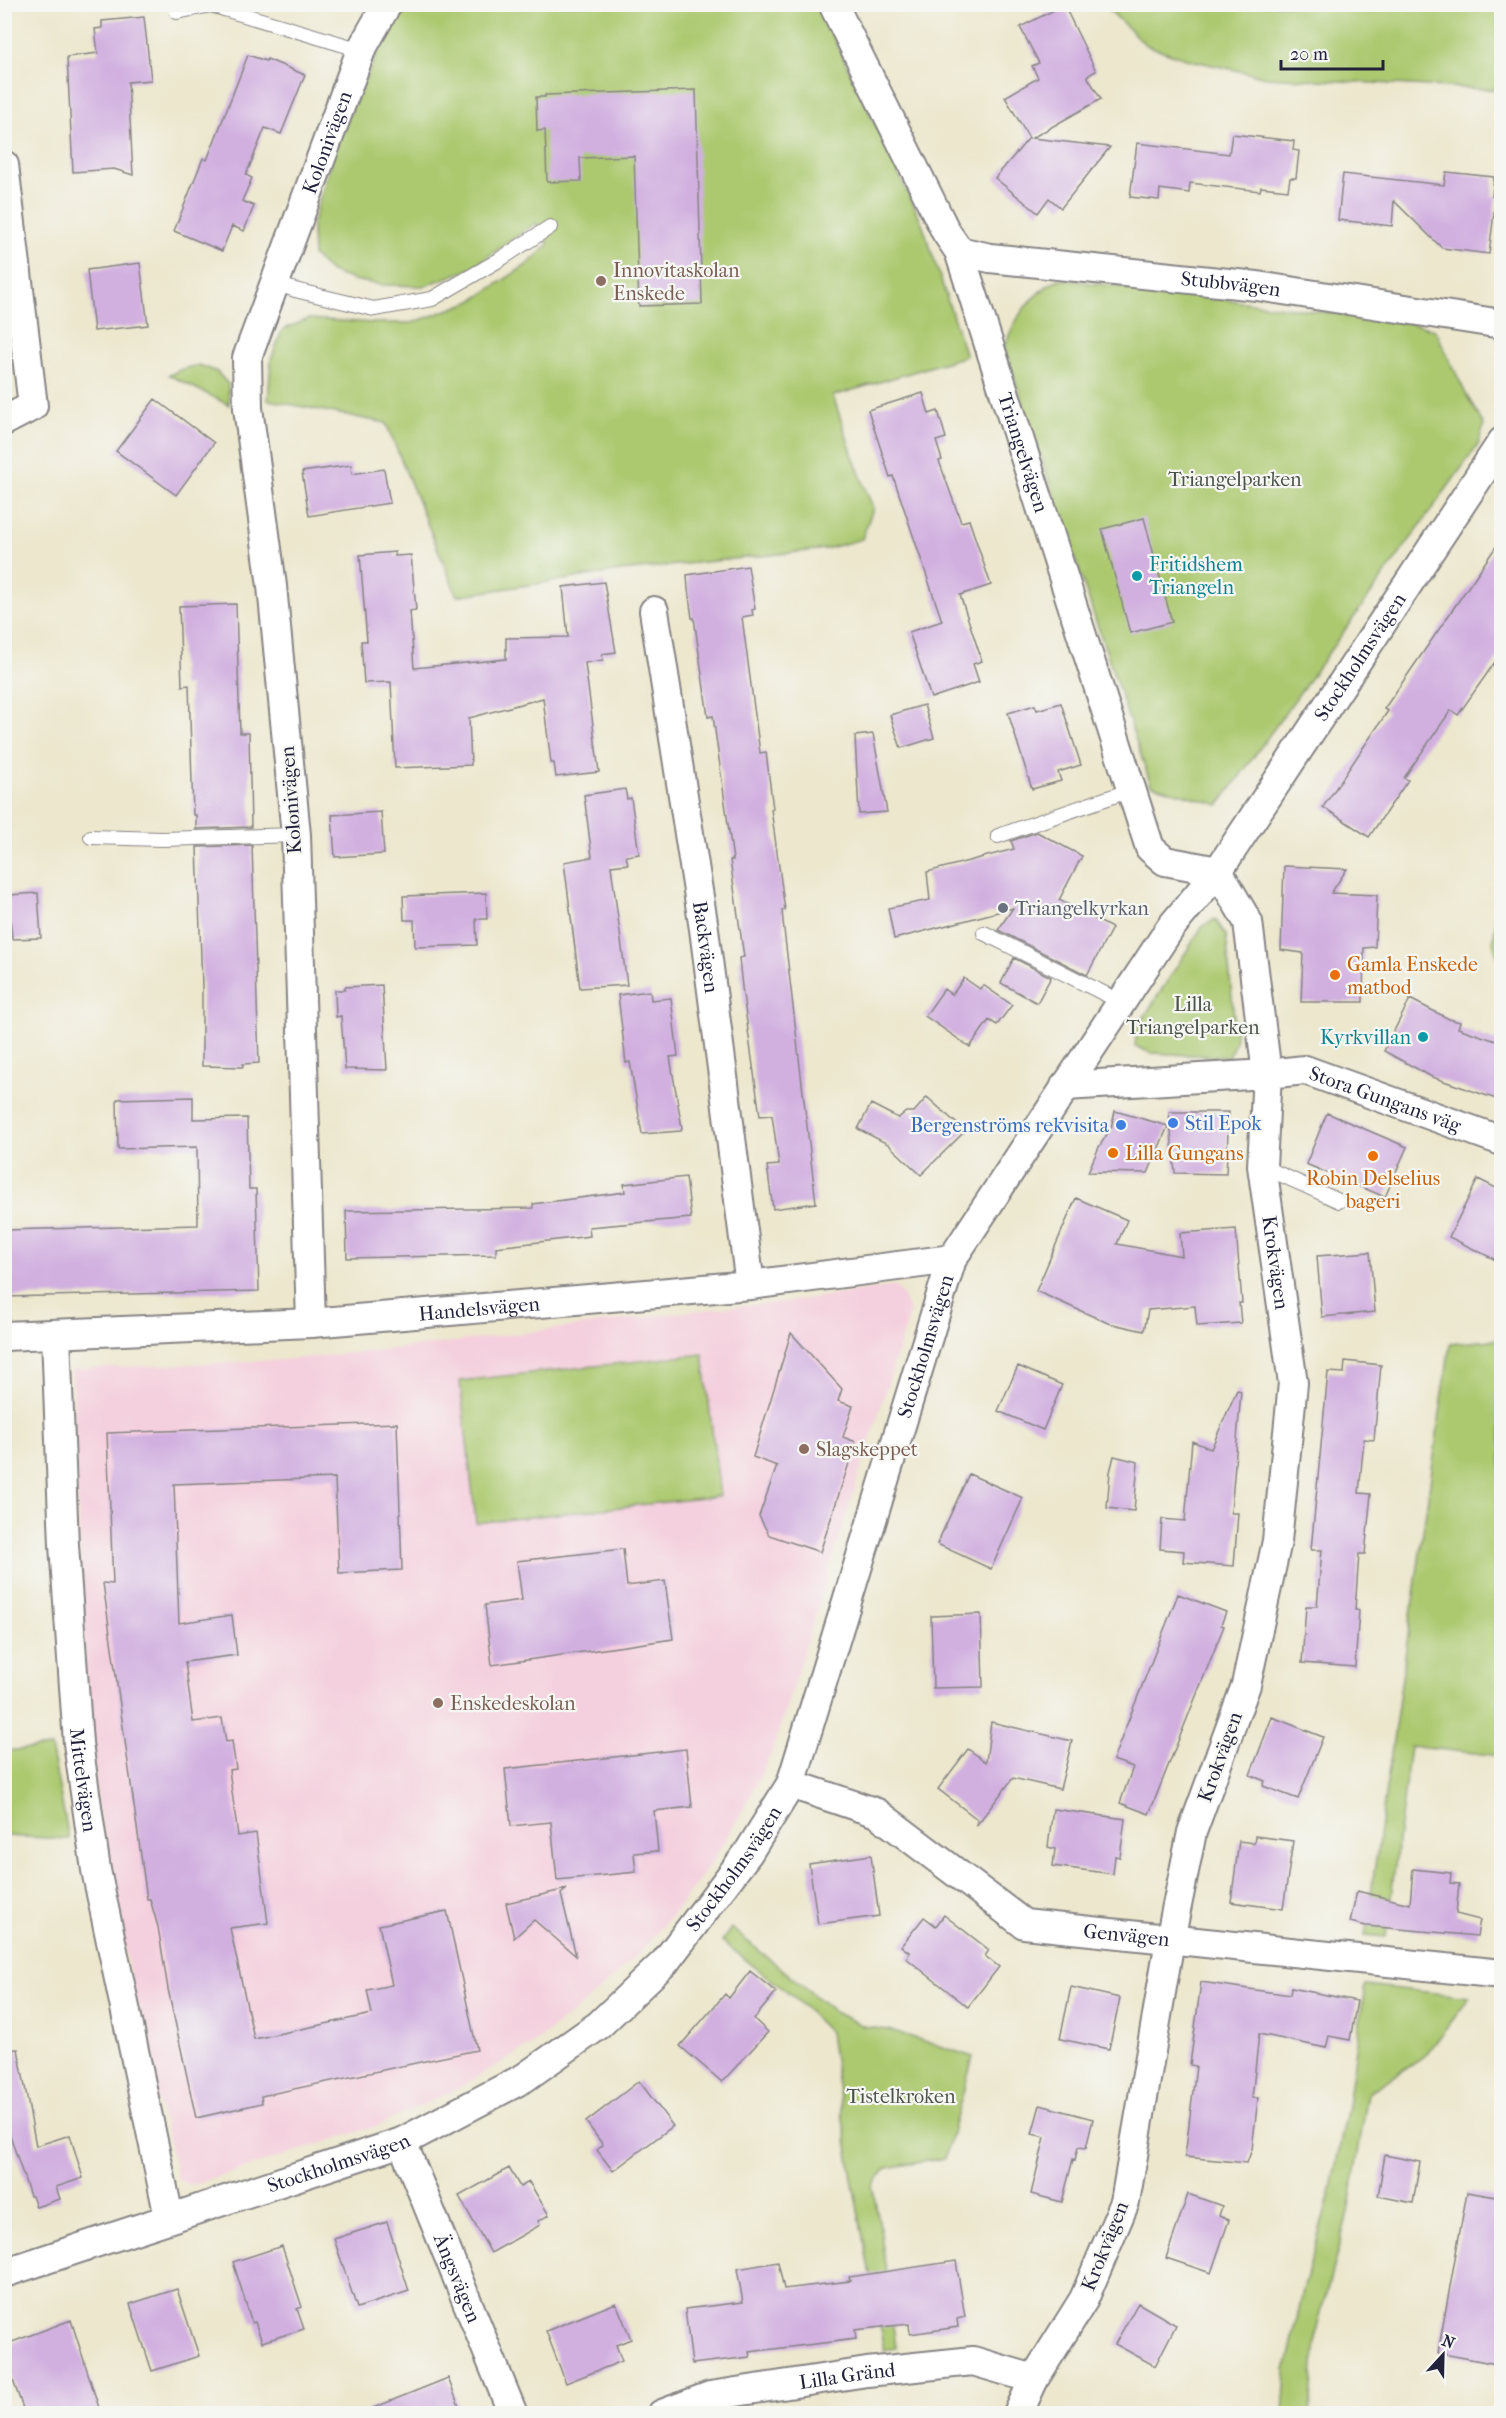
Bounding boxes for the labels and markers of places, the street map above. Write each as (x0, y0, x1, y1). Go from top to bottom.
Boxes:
place label: Innovitaskolan Enskede (613, 259, 740, 305)
marker: Innovitaskolan Enskede (594, 274, 608, 288)
place label: Fritidshem Triangeln (1149, 553, 1243, 599)
marker: Fritidshem Triangeln (1130, 569, 1144, 583)
place label: Triangelkyrkan (1015, 897, 1149, 920)
marker: Triangelkyrkan (996, 901, 1010, 915)
place label: Gamla Enskede matbod (1347, 953, 1478, 999)
marker: Gamla Enskede matbod (1328, 968, 1342, 982)
place label: Kyrkvillan (1320, 1026, 1411, 1049)
marker: Kyrkvillan (1416, 1030, 1430, 1044)
place label: Stil Epok (1185, 1112, 1262, 1135)
place label: Bergenströms rekvisita (910, 1114, 1110, 1137)
marker: Stil Epok (1166, 1116, 1180, 1130)
marker: Bergenströms rekvisita (1114, 1118, 1128, 1132)
place label: Lilla Gungans (1125, 1142, 1244, 1165)
marker: Lilla Gungans (1106, 1146, 1120, 1160)
marker: Robin Delselius bageri (1366, 1149, 1380, 1163)
place label: Robin Delselius bageri (1306, 1167, 1440, 1213)
place label: Slagskeppet (816, 1438, 918, 1461)
marker: Slagskeppet (797, 1442, 811, 1456)
place label: Enskedeskolan (450, 1692, 576, 1715)
marker: Enskedeskolan (431, 1696, 445, 1710)

